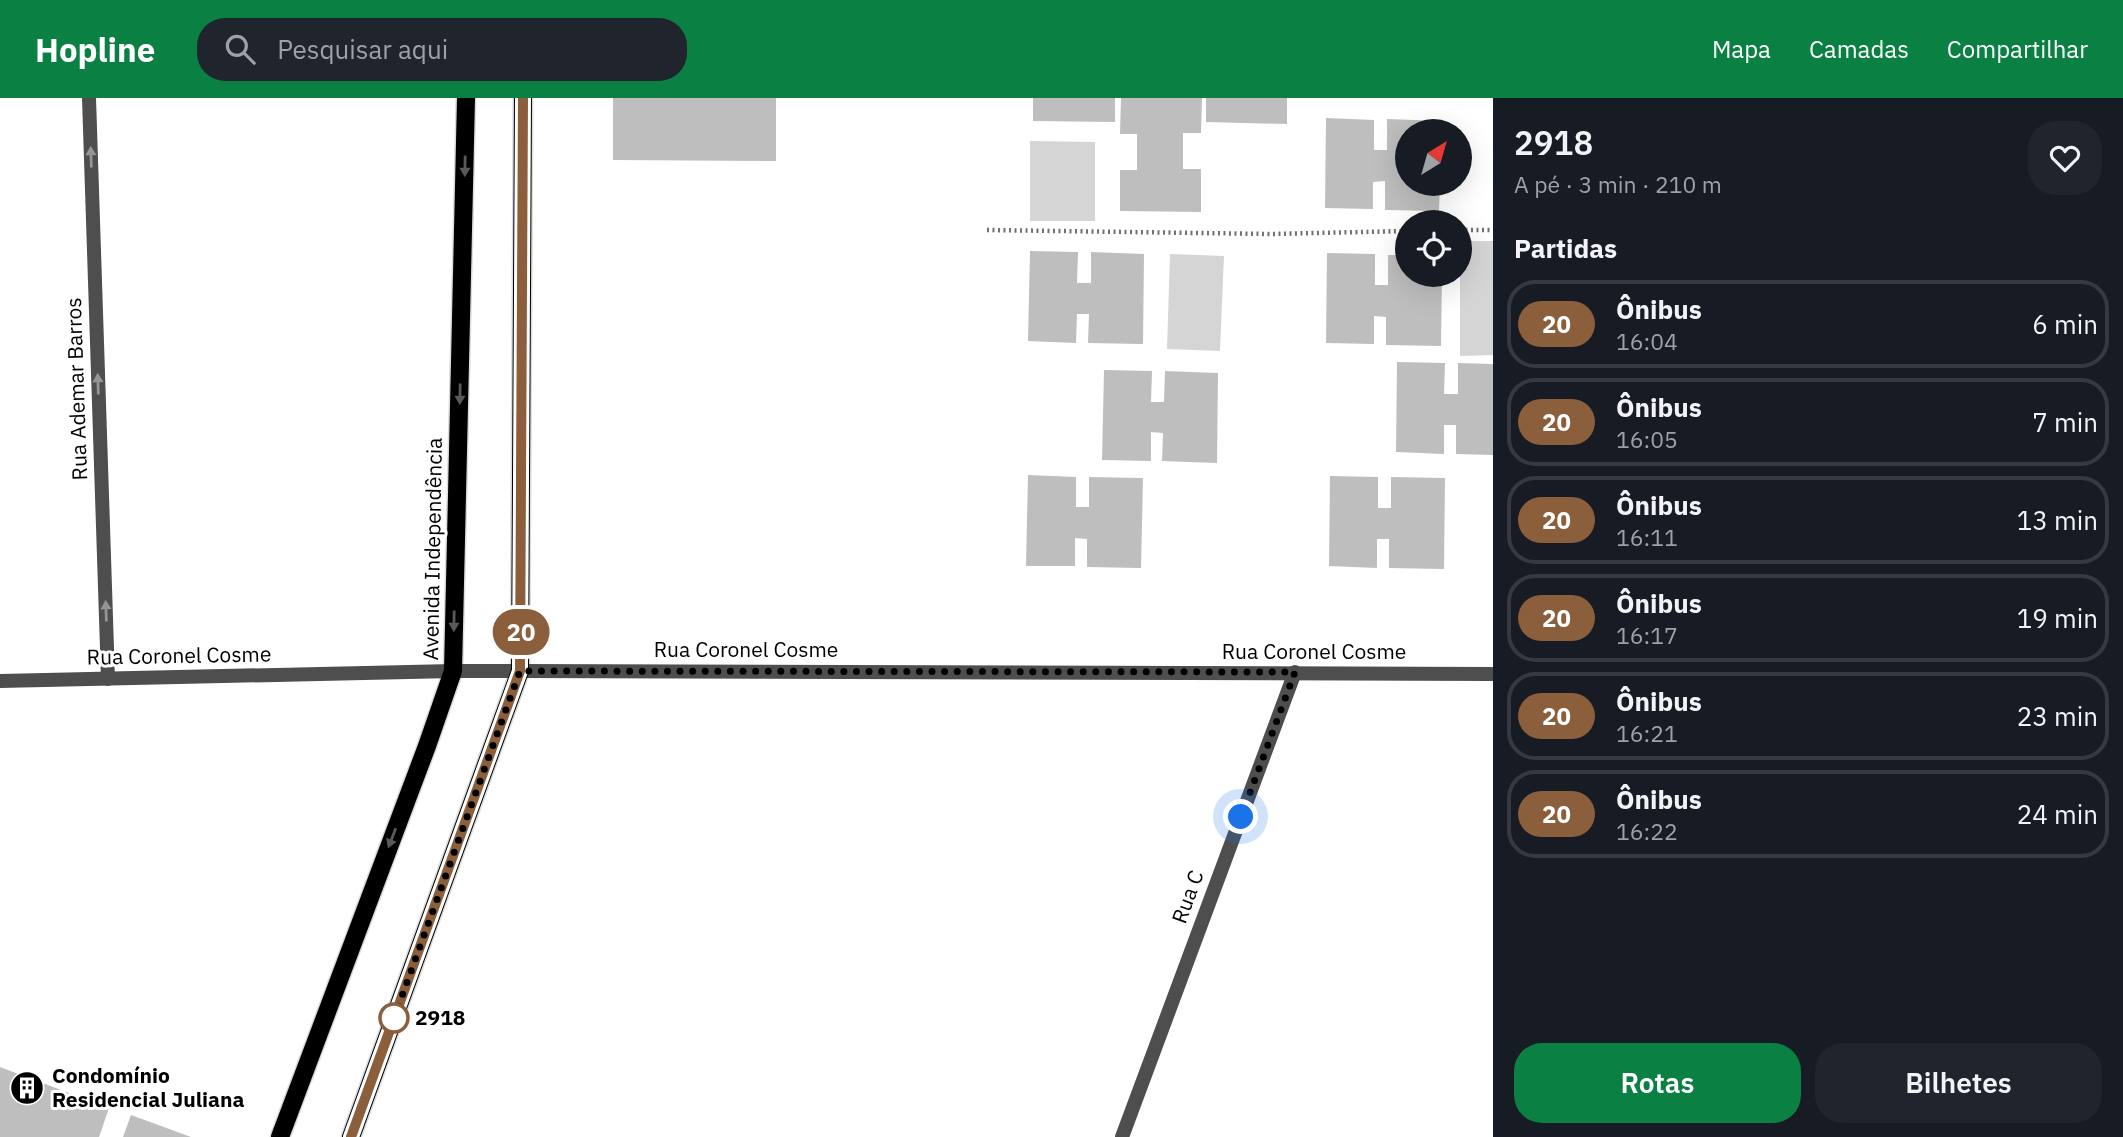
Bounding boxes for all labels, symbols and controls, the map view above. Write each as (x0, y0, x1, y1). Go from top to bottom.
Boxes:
search box (197, 18, 687, 81)
text: Hopline (35, 28, 155, 71)
icon: search (221, 30, 259, 68)
text: Pesquisar aqui (277, 32, 448, 66)
text: Mapa (1712, 33, 1771, 65)
text: Camadas (1809, 33, 1909, 65)
text: Compartilhar (1947, 33, 2088, 65)
north arrow (1395, 119, 1472, 196)
map controls (1395, 119, 1472, 287)
text: 2918 (1514, 121, 1593, 164)
button: heart (2028, 121, 2102, 195)
one-way arrow (85, 145, 96, 167)
one-way arrow (459, 155, 471, 177)
text: A pé · 3 min · 210 m (1514, 169, 1722, 199)
button: locate (1395, 210, 1472, 287)
text: Partidas (1514, 231, 1617, 265)
text: Ônibus (1616, 292, 1702, 326)
street label: Rua Ademar Barros (59, 297, 93, 481)
text: 6 min (2032, 307, 2098, 341)
text: 20 (1542, 308, 1571, 340)
text: 16:04 (1616, 326, 1678, 356)
one-way arrow (92, 373, 104, 395)
one-way arrow (454, 383, 465, 405)
text: Ônibus (1616, 390, 1702, 424)
text: 7 min (2032, 405, 2098, 439)
text: 20 (1542, 406, 1571, 438)
text: 16:05 (1616, 424, 1678, 454)
street label: Avenida Independência (416, 437, 448, 661)
text: Ônibus (1616, 488, 1702, 522)
text: 13 min (2017, 503, 2098, 537)
text: 20 (1542, 504, 1571, 536)
text: 16:11 (1616, 522, 1678, 552)
text: Ônibus (1616, 586, 1702, 620)
one-way arrow (100, 600, 111, 622)
text: 19 min (2017, 601, 2098, 635)
text: 20 (1542, 602, 1571, 634)
line badge: 20 (490, 609, 552, 655)
one-way arrow (449, 610, 460, 632)
text: 20 (507, 616, 535, 648)
text: 16:17 (1616, 620, 1678, 650)
street label: Rua Coronel Cosme (654, 635, 838, 663)
street label: Rua Coronel Cosme (1222, 637, 1406, 665)
street label: Rua Coronel Cosme (86, 639, 272, 671)
text: Ônibus (1616, 684, 1702, 718)
text: 23 min (2017, 699, 2098, 733)
text: 20 (1542, 700, 1571, 732)
text: 16:21 (1616, 718, 1678, 748)
text: Ônibus (1616, 782, 1702, 816)
text: 24 min (2017, 797, 2098, 831)
text: 20 (1542, 798, 1571, 830)
your location (1223, 799, 1258, 834)
text: 16:22 (1616, 816, 1678, 846)
one-way arrow (387, 827, 398, 848)
street label: Rua C (1165, 866, 1210, 927)
marker: 2918 (379, 1003, 409, 1033)
place label: 2918 (415, 1003, 465, 1031)
button: Rotas (1514, 1043, 1801, 1123)
button: Bilhetes (1815, 1043, 2102, 1123)
place label: Condomínio Residencial Juliana (52, 1061, 245, 1113)
building icon: Condomínio Residencial Juliana (8, 1069, 46, 1107)

